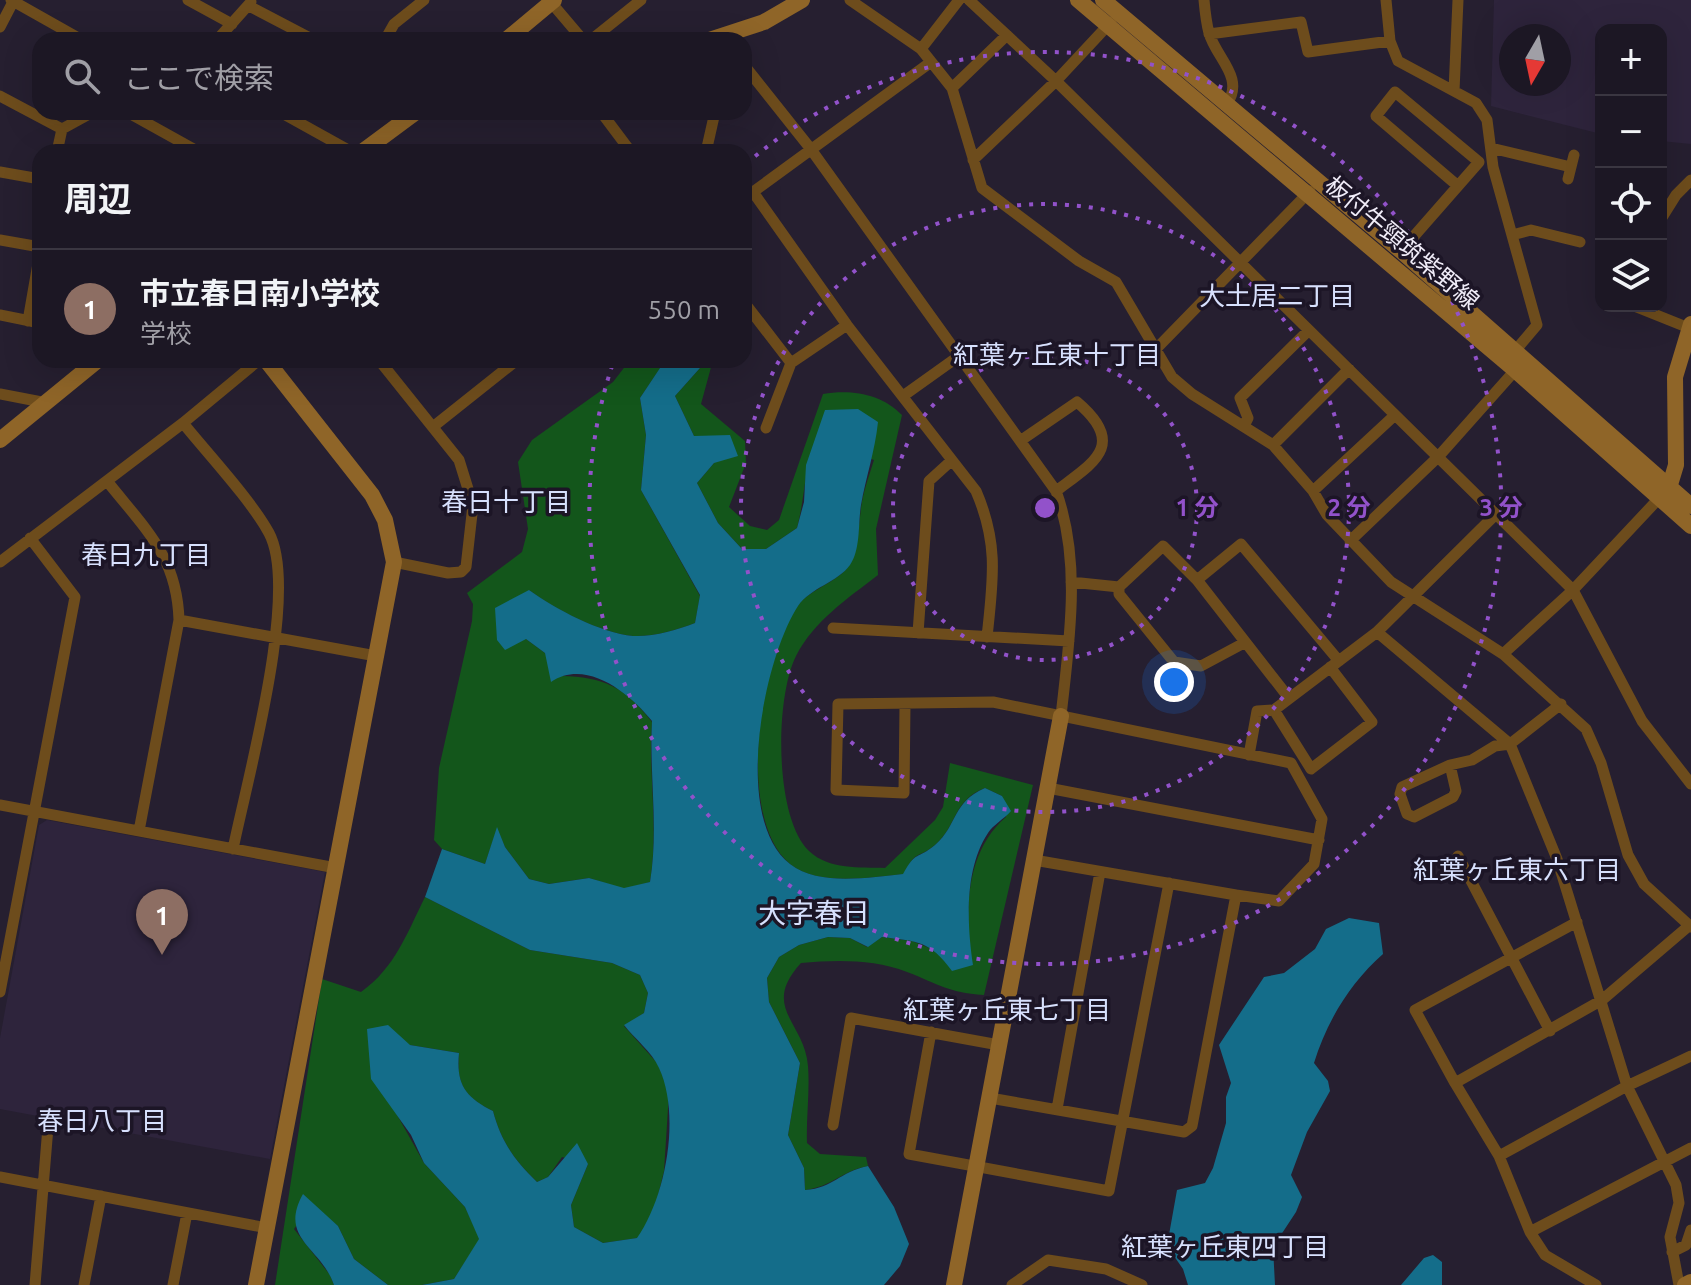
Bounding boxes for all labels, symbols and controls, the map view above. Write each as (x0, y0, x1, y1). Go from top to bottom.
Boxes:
north arrow (1499, 24, 1571, 96)
map controls (1595, 24, 1667, 312)
button: + (1595, 24, 1667, 96)
search box (32, 32, 752, 120)
icon: search (60, 54, 104, 98)
text: ここで検索 (124, 61, 274, 95)
button: − (1595, 96, 1667, 168)
button: locate (1595, 168, 1667, 240)
street label: 板付牛頸筑紫野線 (1320, 171, 1485, 315)
text: 周辺 (64, 179, 132, 217)
button: layers (1595, 240, 1667, 312)
text: 市立春日南小学校 (140, 276, 380, 310)
district label: 大土居二丁目 (1199, 281, 1355, 310)
text: 1 (83, 295, 97, 324)
text: 550 m (648, 295, 720, 324)
text: 学校 (140, 319, 192, 348)
district label: 紅葉ヶ丘東十丁目 (953, 340, 1161, 369)
district label: 春日十丁目 (441, 487, 571, 516)
centre of rings (1031, 494, 1059, 522)
text: 1 分 (1175, 494, 1219, 521)
text: 2 分 (1327, 494, 1371, 521)
text: 3 分 (1479, 494, 1523, 521)
district label: 春日九丁目 (81, 540, 211, 569)
your location (1154, 662, 1194, 702)
district label: 紅葉ヶ丘東六丁目 (1413, 855, 1621, 884)
pin: 1 (136, 889, 188, 955)
district label: 大字春日 (758, 897, 870, 928)
district label: 紅葉ヶ丘東七丁目 (903, 995, 1111, 1024)
district label: 春日八丁目 (37, 1106, 167, 1135)
district label: 紅葉ヶ丘東四丁目 (1121, 1232, 1329, 1261)

